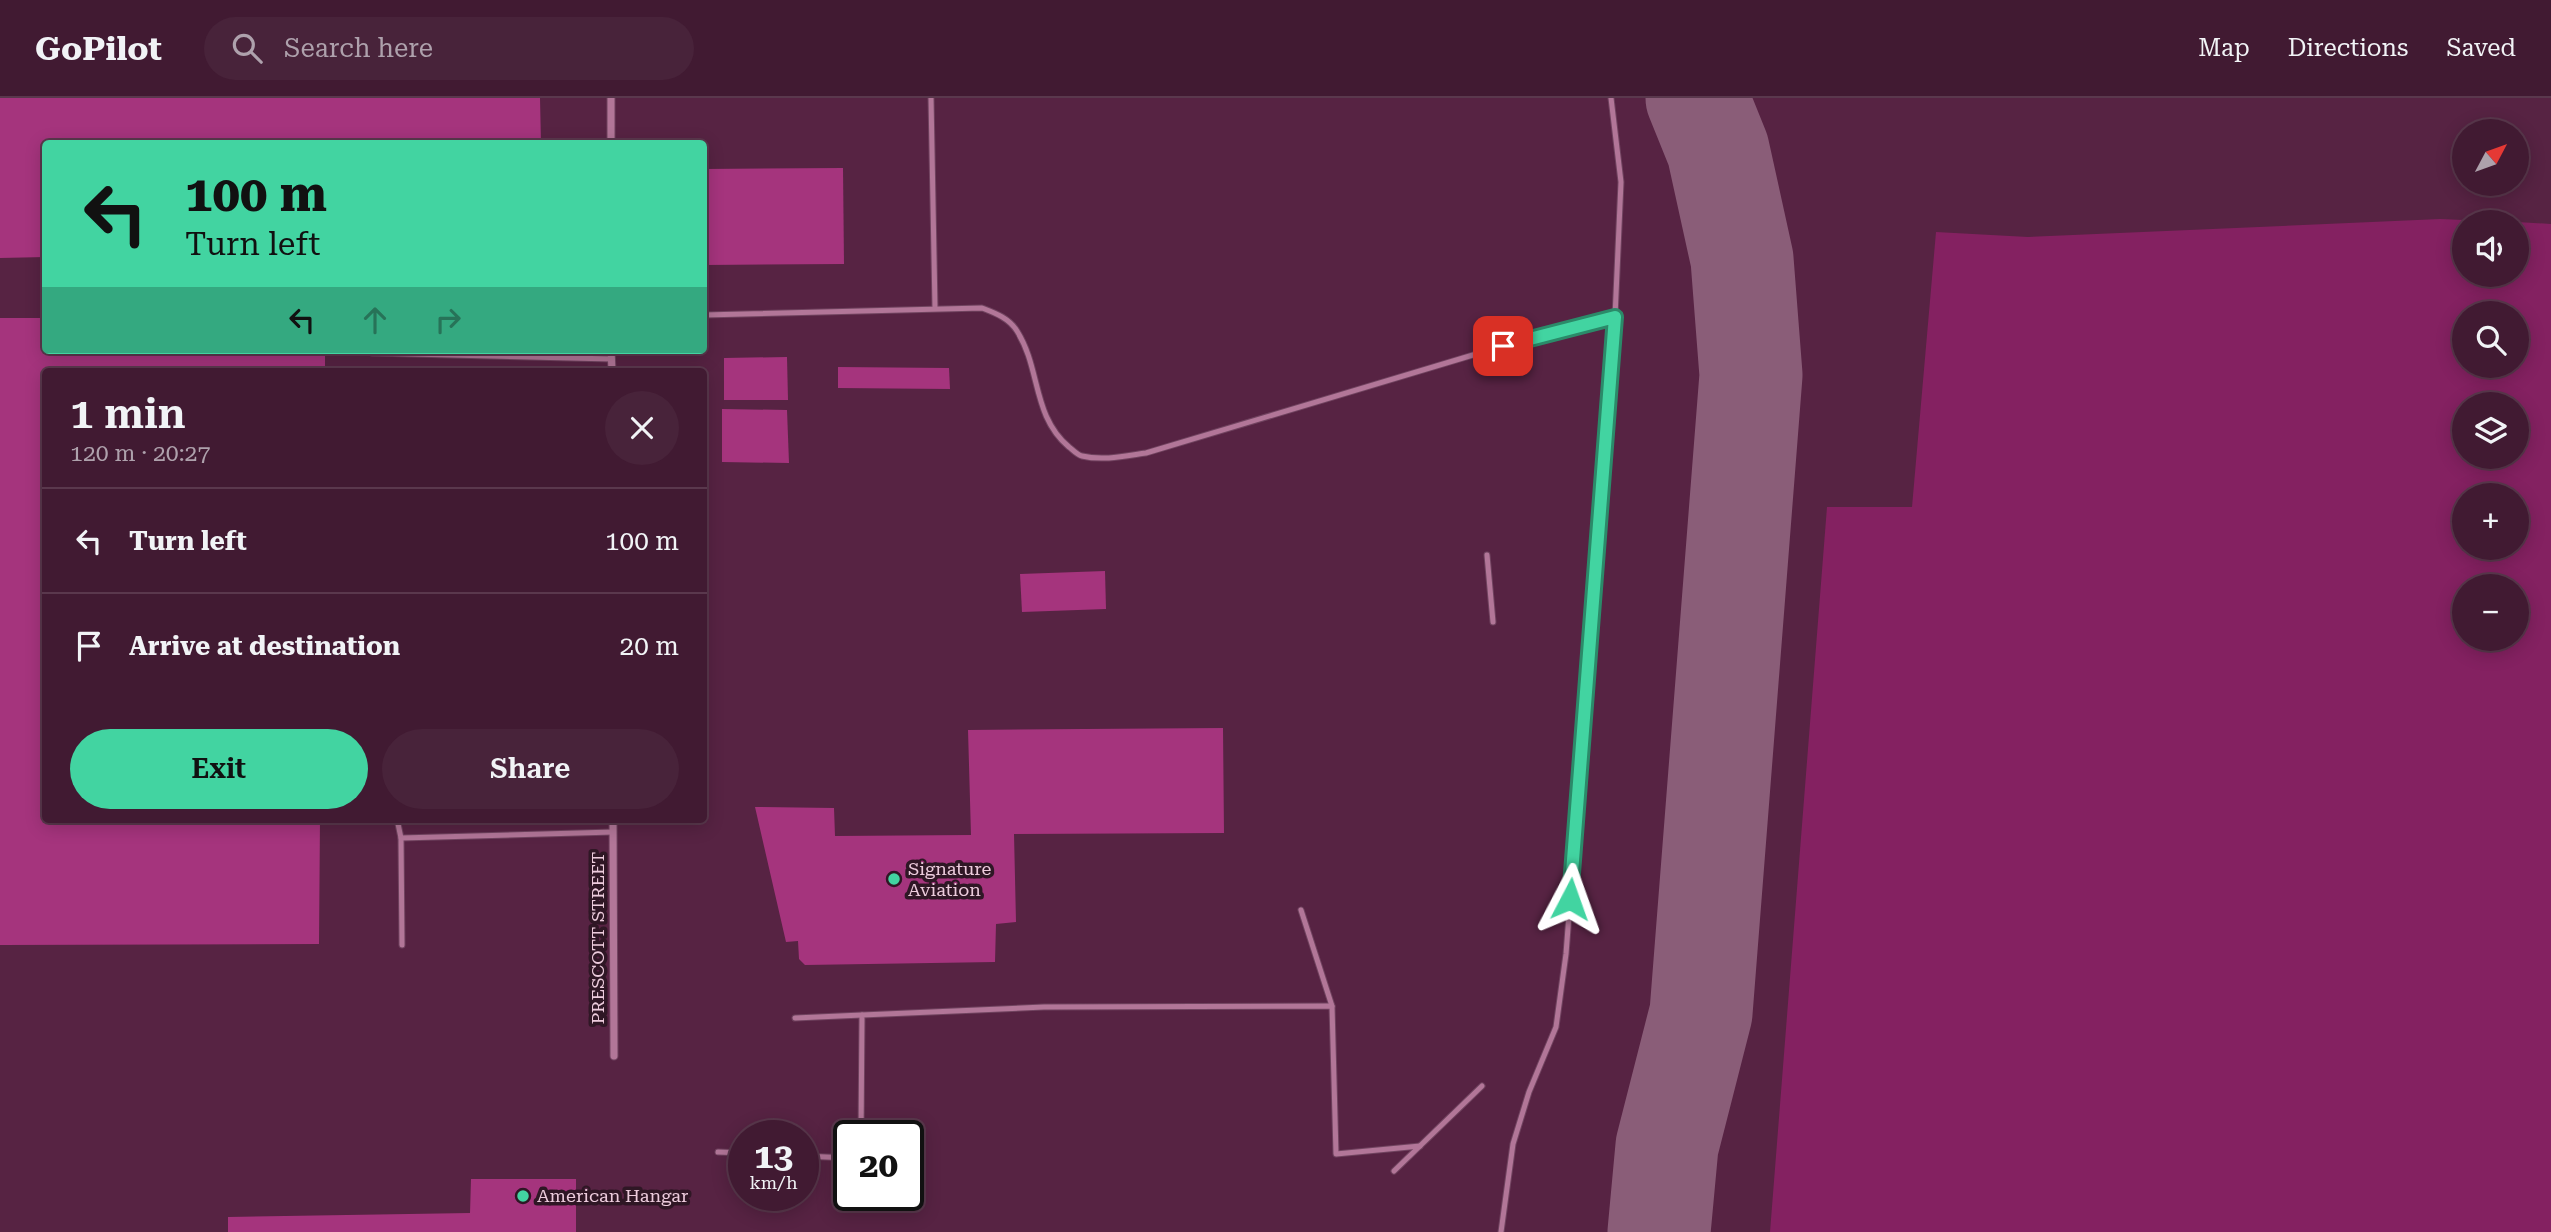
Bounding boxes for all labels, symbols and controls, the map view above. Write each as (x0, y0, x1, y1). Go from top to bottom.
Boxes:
search box (204, 17, 694, 80)
text: GoPilot (35, 29, 162, 68)
icon: search (228, 29, 266, 67)
text: Search here (284, 33, 433, 63)
text: Map (2198, 34, 2250, 62)
text: Directions (2288, 34, 2408, 62)
text: Saved (2446, 34, 2516, 62)
north arrow (2452, 119, 2529, 196)
map controls (2452, 119, 2529, 651)
text: 100 m (185, 166, 327, 223)
icon: left (70, 168, 161, 259)
button: sound (2452, 210, 2529, 287)
text: Turn left (185, 225, 320, 263)
icon: left (283, 301, 321, 339)
icon: ahead (356, 301, 394, 339)
icon: right (429, 301, 467, 339)
button: search (2452, 301, 2529, 378)
pin (1473, 316, 1533, 376)
icon: arrive (1484, 327, 1522, 365)
text: 1 min (70, 389, 186, 438)
button: close (605, 391, 679, 465)
button: layers (2452, 392, 2529, 469)
text: 120 m · 20:27 (70, 440, 210, 467)
button: + (2452, 483, 2529, 560)
icon: left (70, 522, 108, 560)
text: Turn left (129, 526, 247, 556)
text: 100 m (605, 526, 679, 556)
button: − (2452, 574, 2529, 651)
icon: arrive (70, 627, 108, 665)
text: Arrive at destination (129, 631, 400, 661)
text: 20 m (620, 631, 679, 661)
button: Exit (70, 729, 368, 809)
button: Share (382, 729, 679, 809)
street label: PRESCOTT STREET (587, 852, 608, 1024)
place label: Signature Aviation (908, 858, 992, 900)
position arrow (1533, 862, 1607, 936)
marker: Signature Aviation (886, 871, 902, 887)
speed limit sign: 20 (833, 1120, 924, 1211)
text: 13 (754, 1136, 793, 1177)
text: km/h (749, 1172, 798, 1193)
place label: American Hangar (537, 1185, 688, 1206)
marker: American Hangar (515, 1188, 531, 1204)

